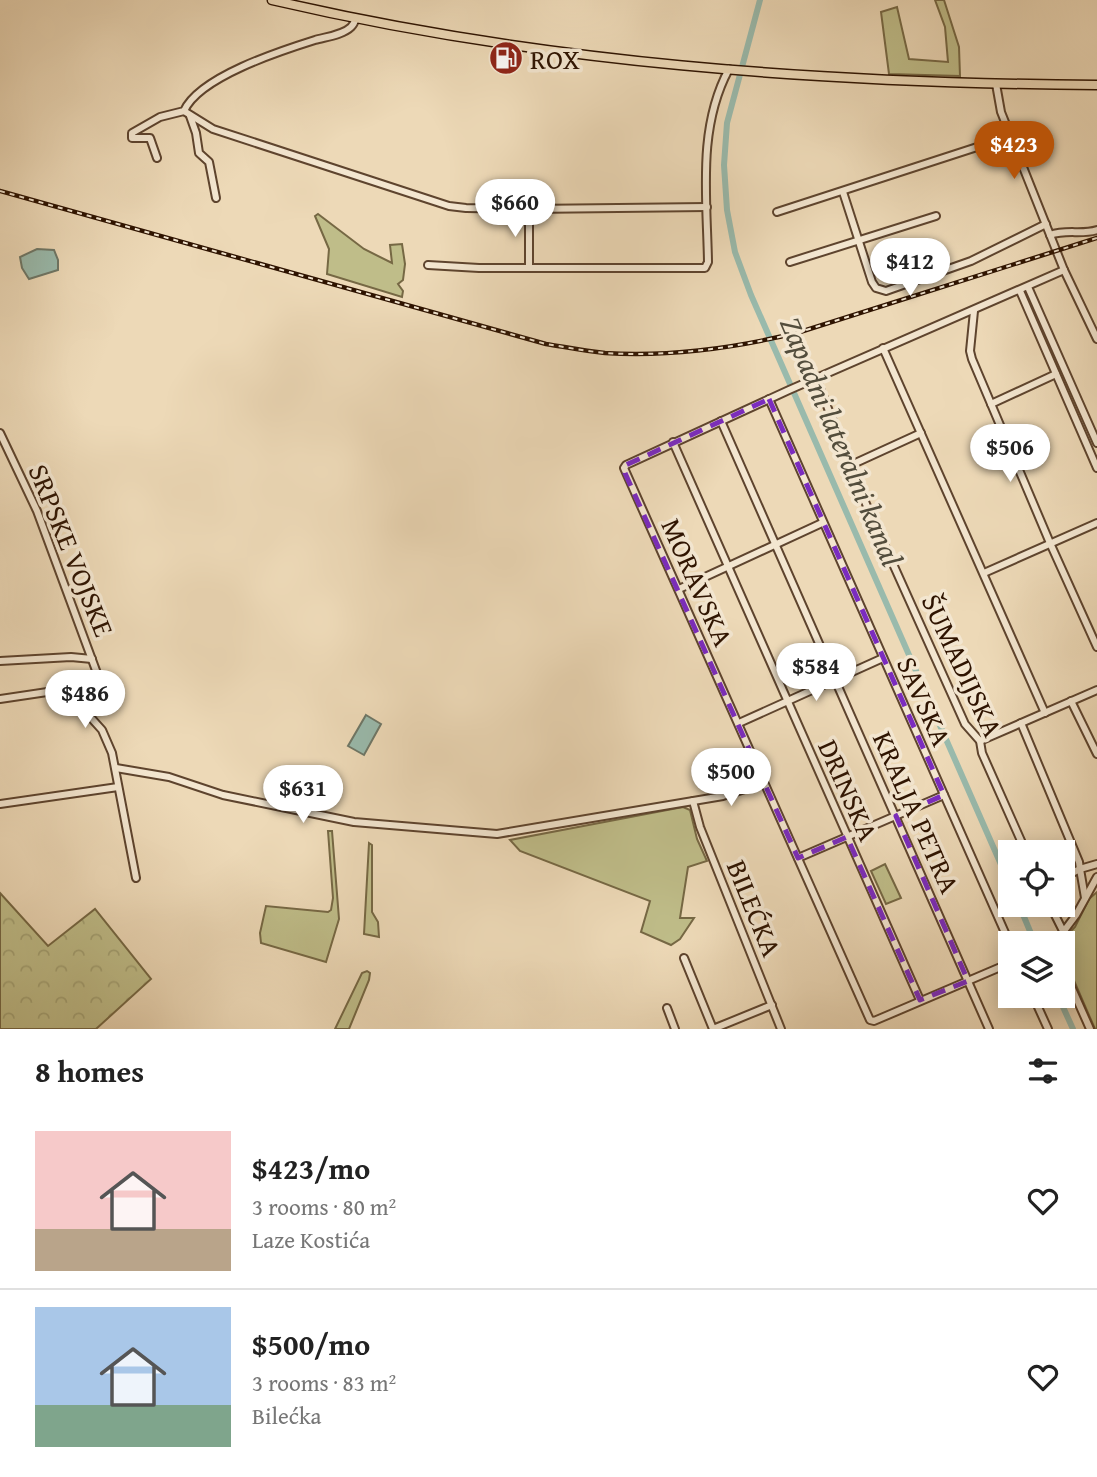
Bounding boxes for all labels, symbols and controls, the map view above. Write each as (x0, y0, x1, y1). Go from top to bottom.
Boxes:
place label: ROX (530, 38, 580, 79)
fuel station icon: ROX (487, 39, 525, 77)
pin: $423 (973, 122, 1055, 181)
text: $423 (990, 127, 1038, 160)
pin: $660 (474, 180, 556, 239)
text: $660 (491, 185, 539, 218)
pin: $412 (869, 238, 951, 298)
text: $412 (886, 244, 934, 277)
water label: Zapadni lateralni kanal (769, 309, 915, 573)
pin: $506 (969, 424, 1051, 484)
text: $506 (986, 430, 1034, 463)
street label: SRPSKE VOJSKE (19, 458, 125, 642)
street label: MORAVSKA (652, 511, 744, 653)
street label: ŠUMADIJSKA (912, 587, 1014, 743)
pin: $584 (775, 644, 857, 703)
text: $584 (792, 649, 840, 682)
street label: SAVSKA (887, 650, 963, 752)
pin: $486 (44, 670, 126, 730)
text: $486 (61, 676, 109, 709)
street label: KRALJA PETRA (863, 725, 971, 900)
street label: DRINSKA (808, 733, 890, 847)
pin: $500 (690, 748, 772, 808)
text: $500 (707, 754, 755, 787)
pin: $631 (262, 766, 344, 825)
text: $631 (279, 771, 327, 804)
map controls (998, 840, 1075, 1008)
button: locate (998, 840, 1075, 917)
street label: BILEĆKA (717, 853, 793, 963)
button: layers (998, 931, 1075, 1008)
text: 8 homes (35, 1049, 144, 1093)
icon: filters (1024, 1052, 1062, 1090)
text: $423/mo (252, 1146, 370, 1190)
icon: home (91, 1159, 175, 1243)
icon: heart (1024, 1182, 1062, 1220)
text: 3 rooms · 80 m² (252, 1190, 396, 1223)
text: Laze Kostića (252, 1223, 370, 1256)
text: $500/mo (252, 1322, 370, 1366)
icon: home (91, 1335, 175, 1419)
icon: heart (1024, 1358, 1062, 1396)
text: 3 rooms · 83 m² (252, 1366, 396, 1399)
text: Bilećka (252, 1399, 322, 1432)

